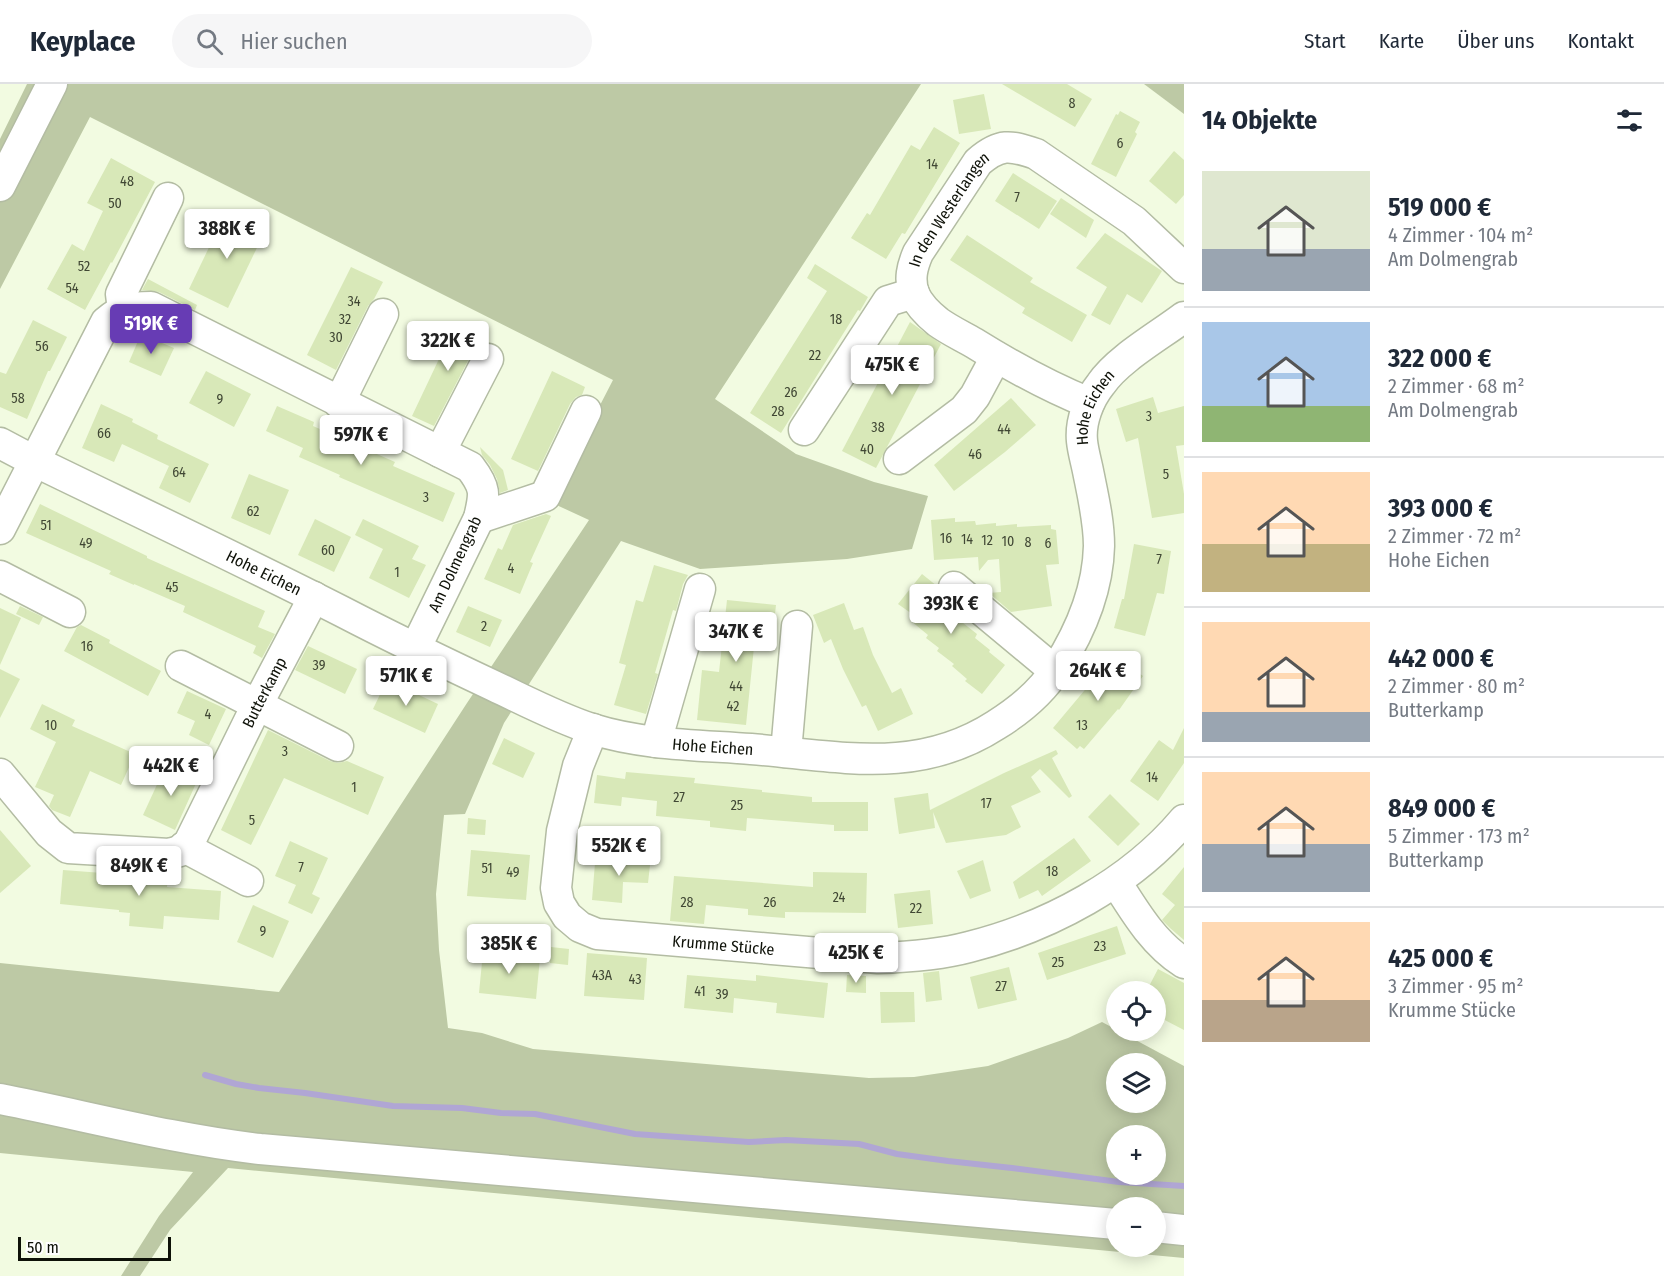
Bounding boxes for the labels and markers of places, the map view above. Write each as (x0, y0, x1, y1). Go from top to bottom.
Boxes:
pin: 388K € (178, 209, 276, 260)
pin: 519K € (102, 304, 200, 355)
pin: 322K € (399, 321, 497, 372)
pin: 475K € (843, 345, 941, 396)
pin: 597K € (312, 415, 410, 466)
pin: 393K € (902, 584, 1000, 635)
pin: 347K € (687, 612, 785, 663)
pin: 264K € (1049, 651, 1147, 702)
pin: 571K € (357, 656, 455, 707)
pin: 442K € (122, 746, 220, 797)
pin: 552K € (570, 826, 668, 877)
pin: 849K € (90, 846, 188, 897)
pin: 385K € (460, 924, 558, 975)
pin: 425K € (807, 933, 905, 984)

